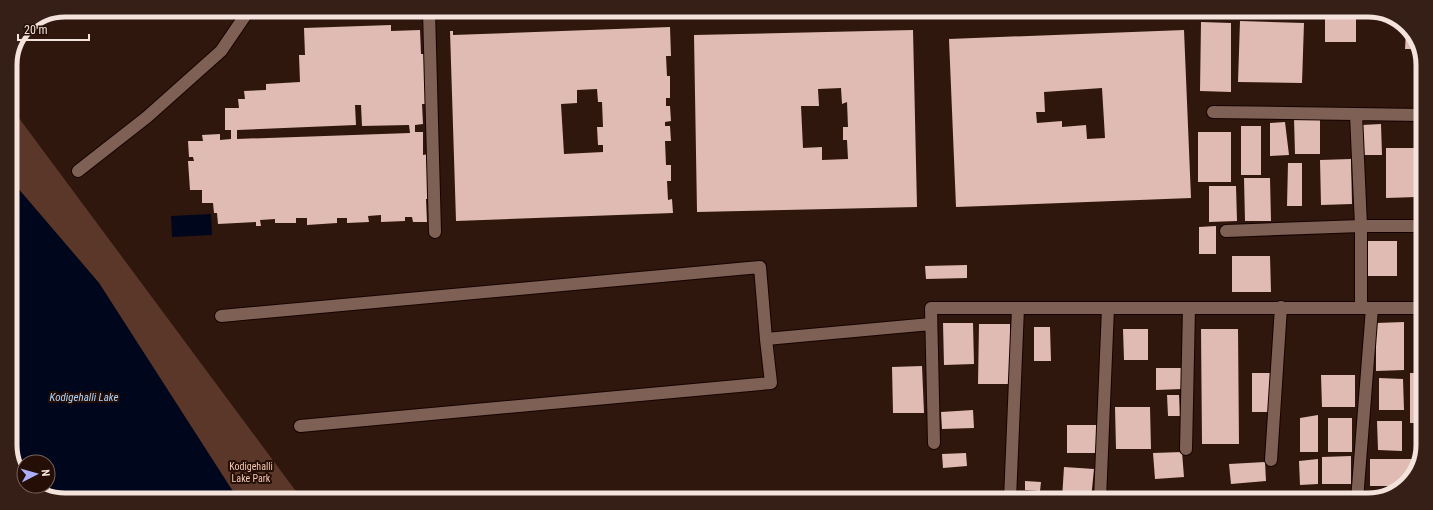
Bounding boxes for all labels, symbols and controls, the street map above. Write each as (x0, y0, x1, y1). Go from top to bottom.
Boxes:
scale bar (18, 16, 89, 42)
text: 20 m (24, 23, 48, 37)
water label: Kodigehalli Lake (49, 391, 119, 404)
north arrow (16, 454, 56, 494)
park label: Kodigehalli Lake Park (229, 461, 273, 484)
text: N (39, 469, 52, 477)

